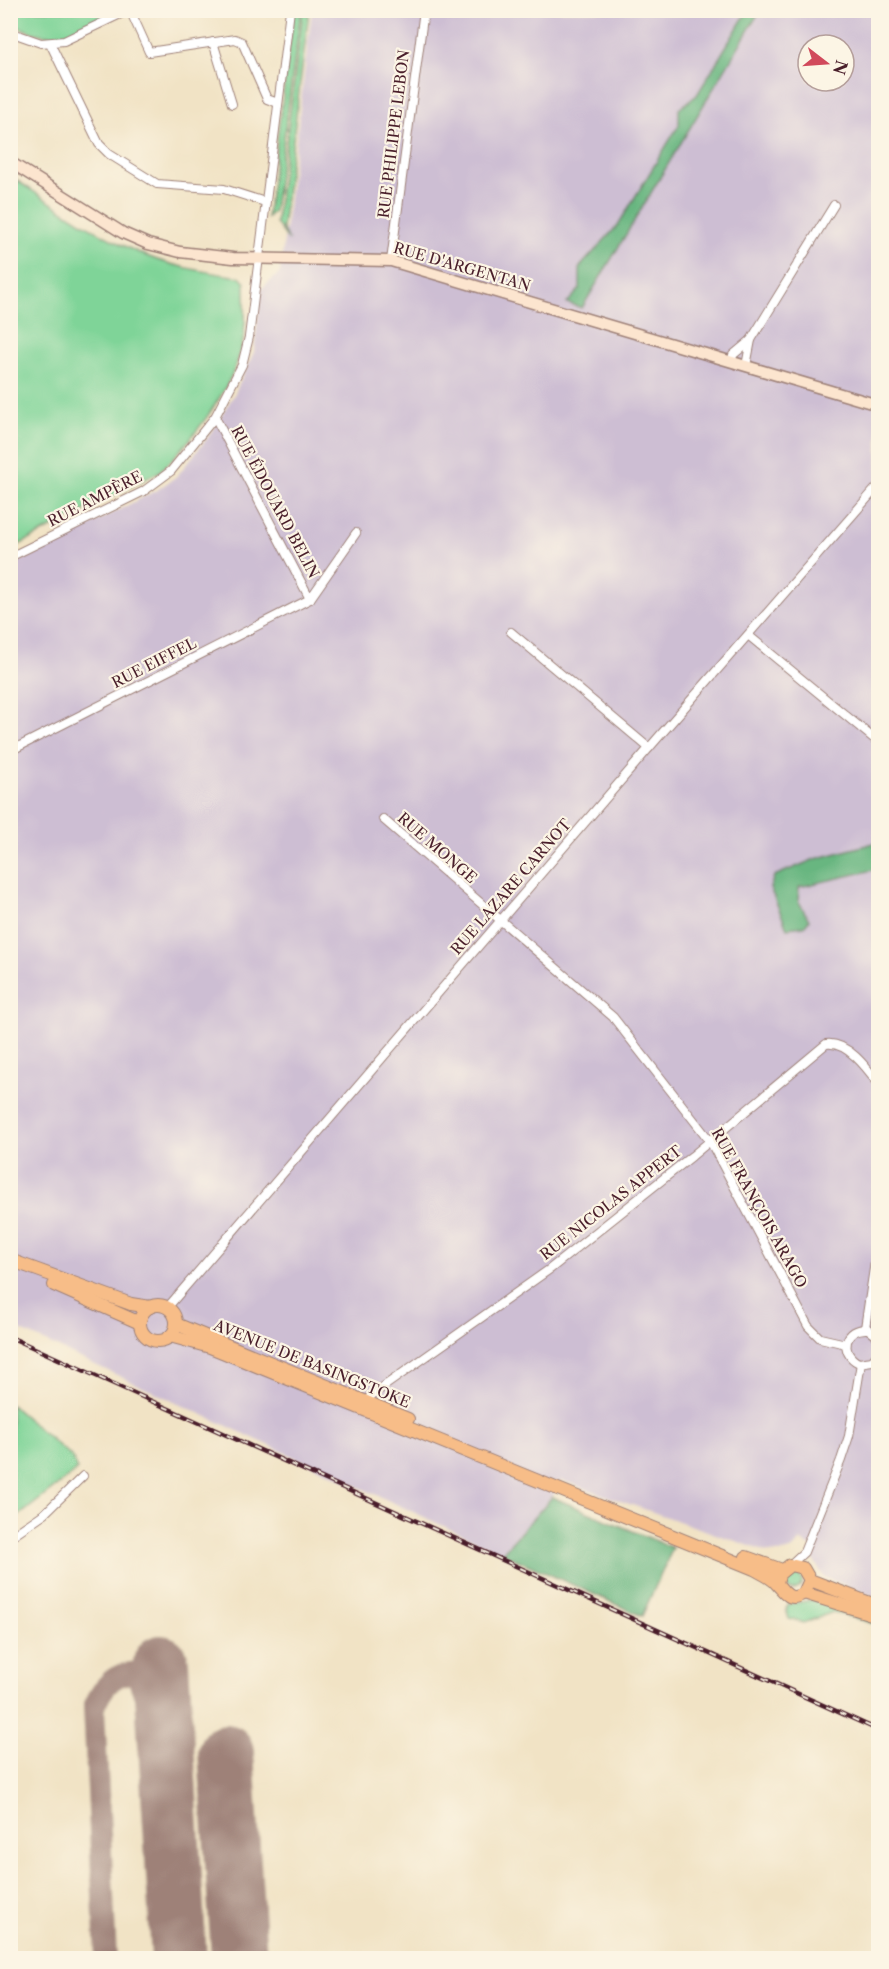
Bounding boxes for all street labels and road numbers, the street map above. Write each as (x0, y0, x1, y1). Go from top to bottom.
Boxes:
street label: RUE PHILIPPE LEBON (374, 49, 413, 219)
street label: RUE D'ARGENTAN (391, 238, 533, 295)
street label: RUE ÉDOUARD BELIN (227, 422, 324, 581)
street label: RUE AMPÈRE (44, 467, 145, 531)
street label: RUE EIFFEL (108, 633, 199, 692)
street label: RUE MONGE (394, 808, 481, 887)
street label: RUE LAZARE CARNOT (446, 814, 575, 958)
street label: RUE FRANÇOIS ARAGO (708, 1124, 811, 1291)
street label: RUE NICOLAS APPERT (536, 1141, 686, 1264)
street label: AVENUE DE BASINGSTOKE (210, 1315, 413, 1412)

